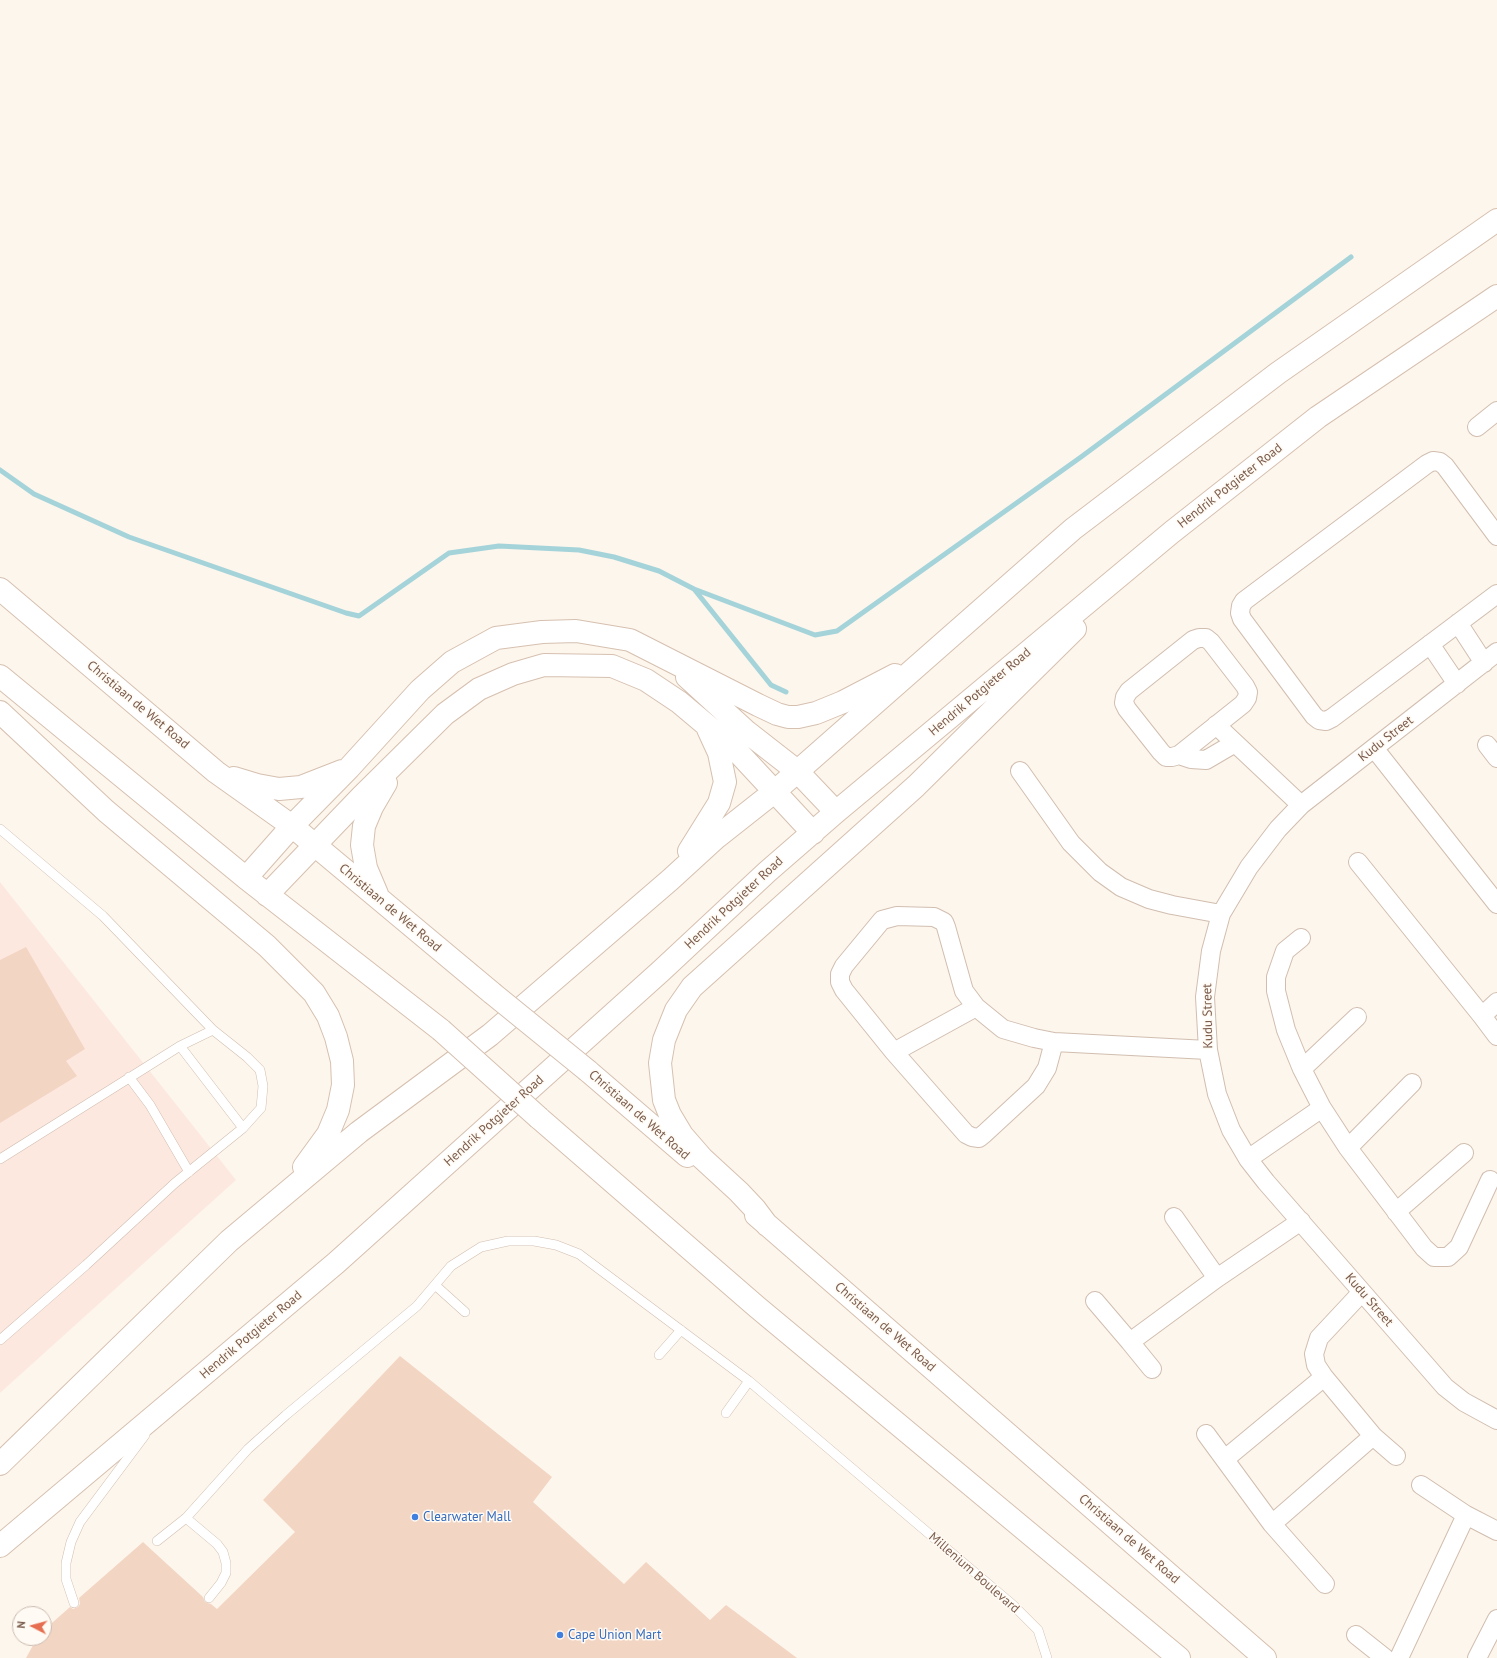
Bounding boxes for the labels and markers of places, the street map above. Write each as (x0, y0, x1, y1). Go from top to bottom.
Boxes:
place label: Clearwater Mall (423, 1509, 511, 1525)
marker: Clearwater Mall (410, 1512, 420, 1522)
place label: Cape Union Mart (568, 1627, 661, 1643)
marker: Cape Union Mart (555, 1630, 565, 1640)

